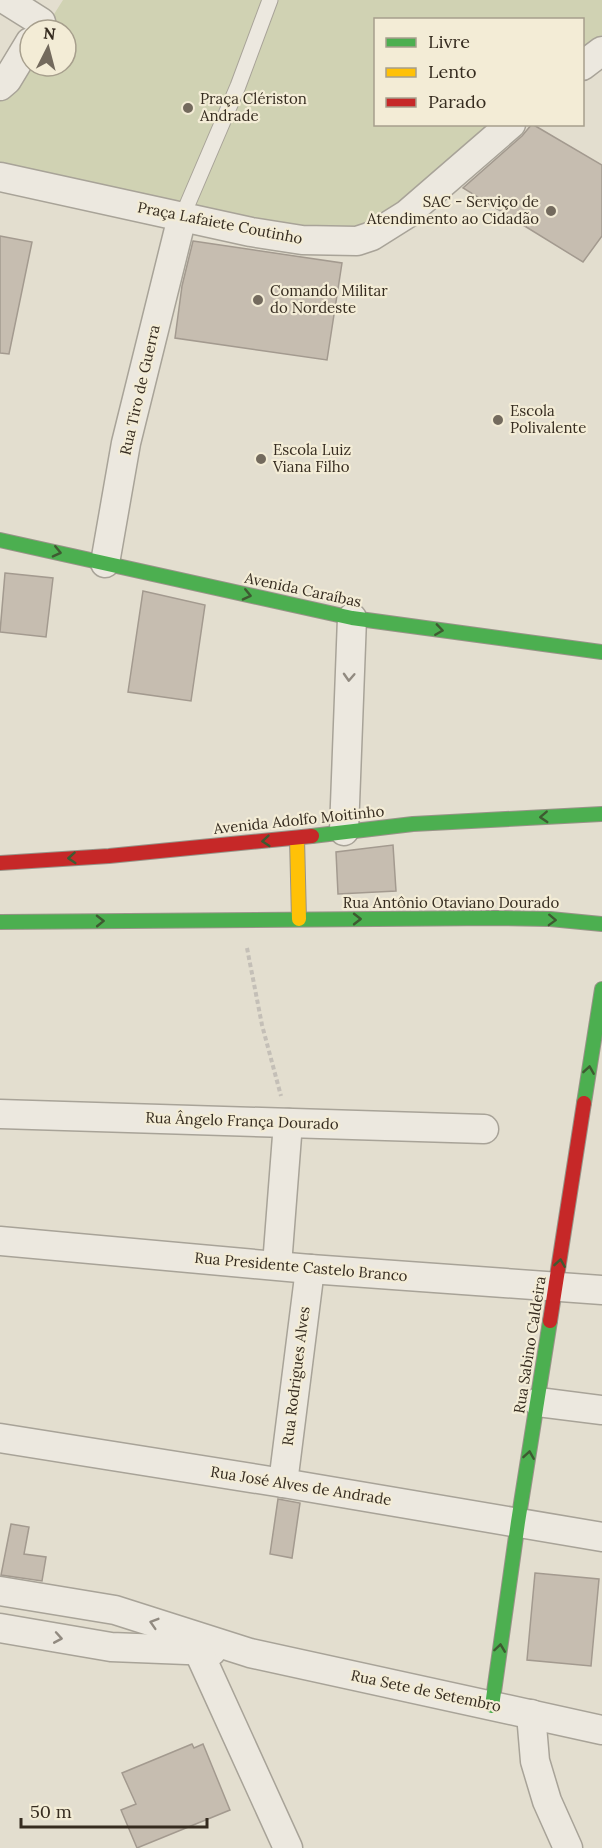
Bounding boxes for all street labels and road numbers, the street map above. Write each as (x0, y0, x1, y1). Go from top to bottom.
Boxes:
street label: Praça Lafaiete Coutinho (136, 197, 304, 248)
street label: Rua Tiro de Guerra (115, 323, 164, 457)
street label: Avenida Caraíbas (242, 568, 363, 611)
street label: Avenida Adolfo Moitinho (212, 801, 385, 838)
street label: Rua Antônio Otaviano Dourado (343, 893, 559, 912)
street label: Rua Ângelo França Dourado (145, 1108, 339, 1133)
street label: Rua Presidente Castelo Branco (194, 1248, 409, 1285)
street label: Rua Sabino Caldeira (509, 1275, 550, 1415)
street label: Rua Rodrigues Alves (278, 1305, 313, 1447)
street label: Rua José Alves de Andrade (209, 1462, 393, 1509)
street label: Rua Sete de Setembro (349, 1665, 503, 1716)

